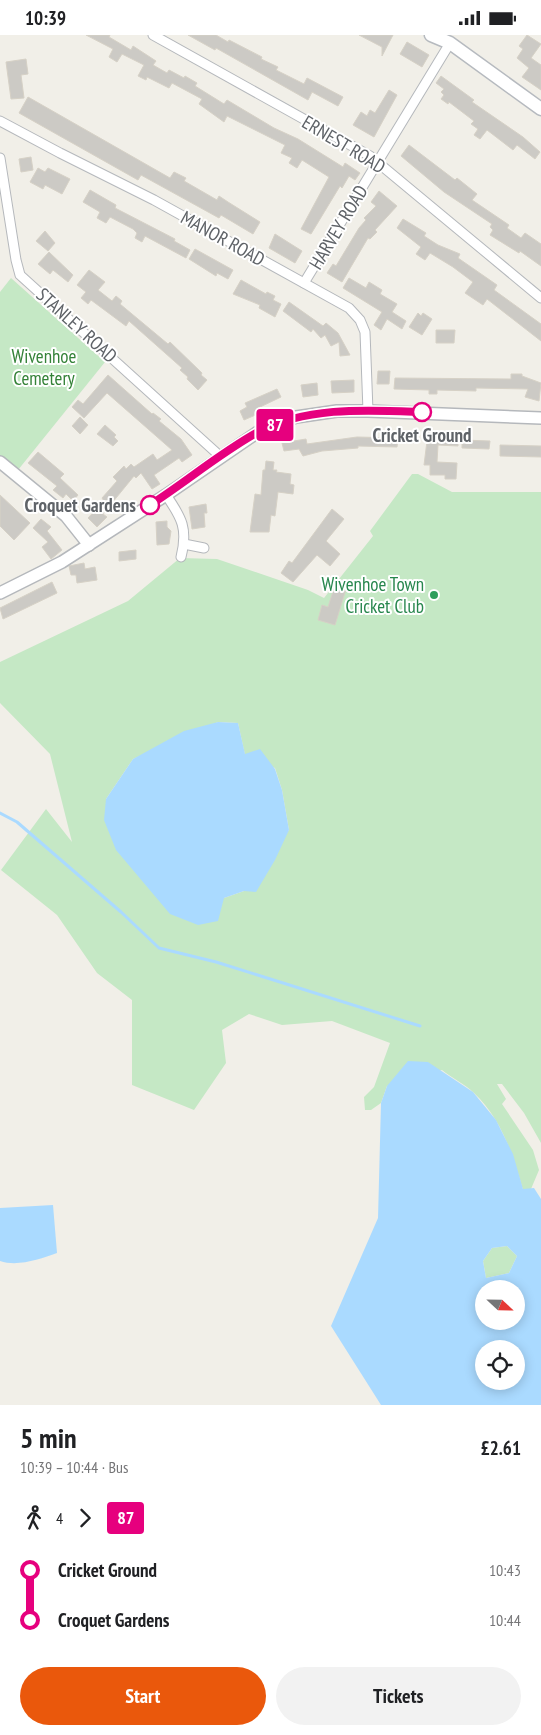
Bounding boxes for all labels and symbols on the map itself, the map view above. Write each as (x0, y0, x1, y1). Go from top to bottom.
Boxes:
street label: ERNEST ROAD (298, 110, 390, 178)
street label: HARVEY ROAD (303, 180, 373, 274)
street label: MANOR ROAD (177, 205, 269, 271)
street label: STANLEY ROAD (32, 282, 122, 368)
park label: Wivenhoe Cemetery (12, 344, 77, 390)
marker: Cricket Ground (412, 402, 432, 422)
line badge: 87 (252, 409, 298, 441)
place label: Cricket Ground (372, 423, 472, 447)
place label: Croquet Gardens (25, 493, 136, 517)
marker: Croquet Gardens (140, 495, 160, 515)
place label: Wivenhoe Town Cricket Club (321, 572, 424, 618)
marker: Wivenhoe Town Cricket Club (428, 589, 440, 601)
north arrow (475, 1280, 525, 1330)

